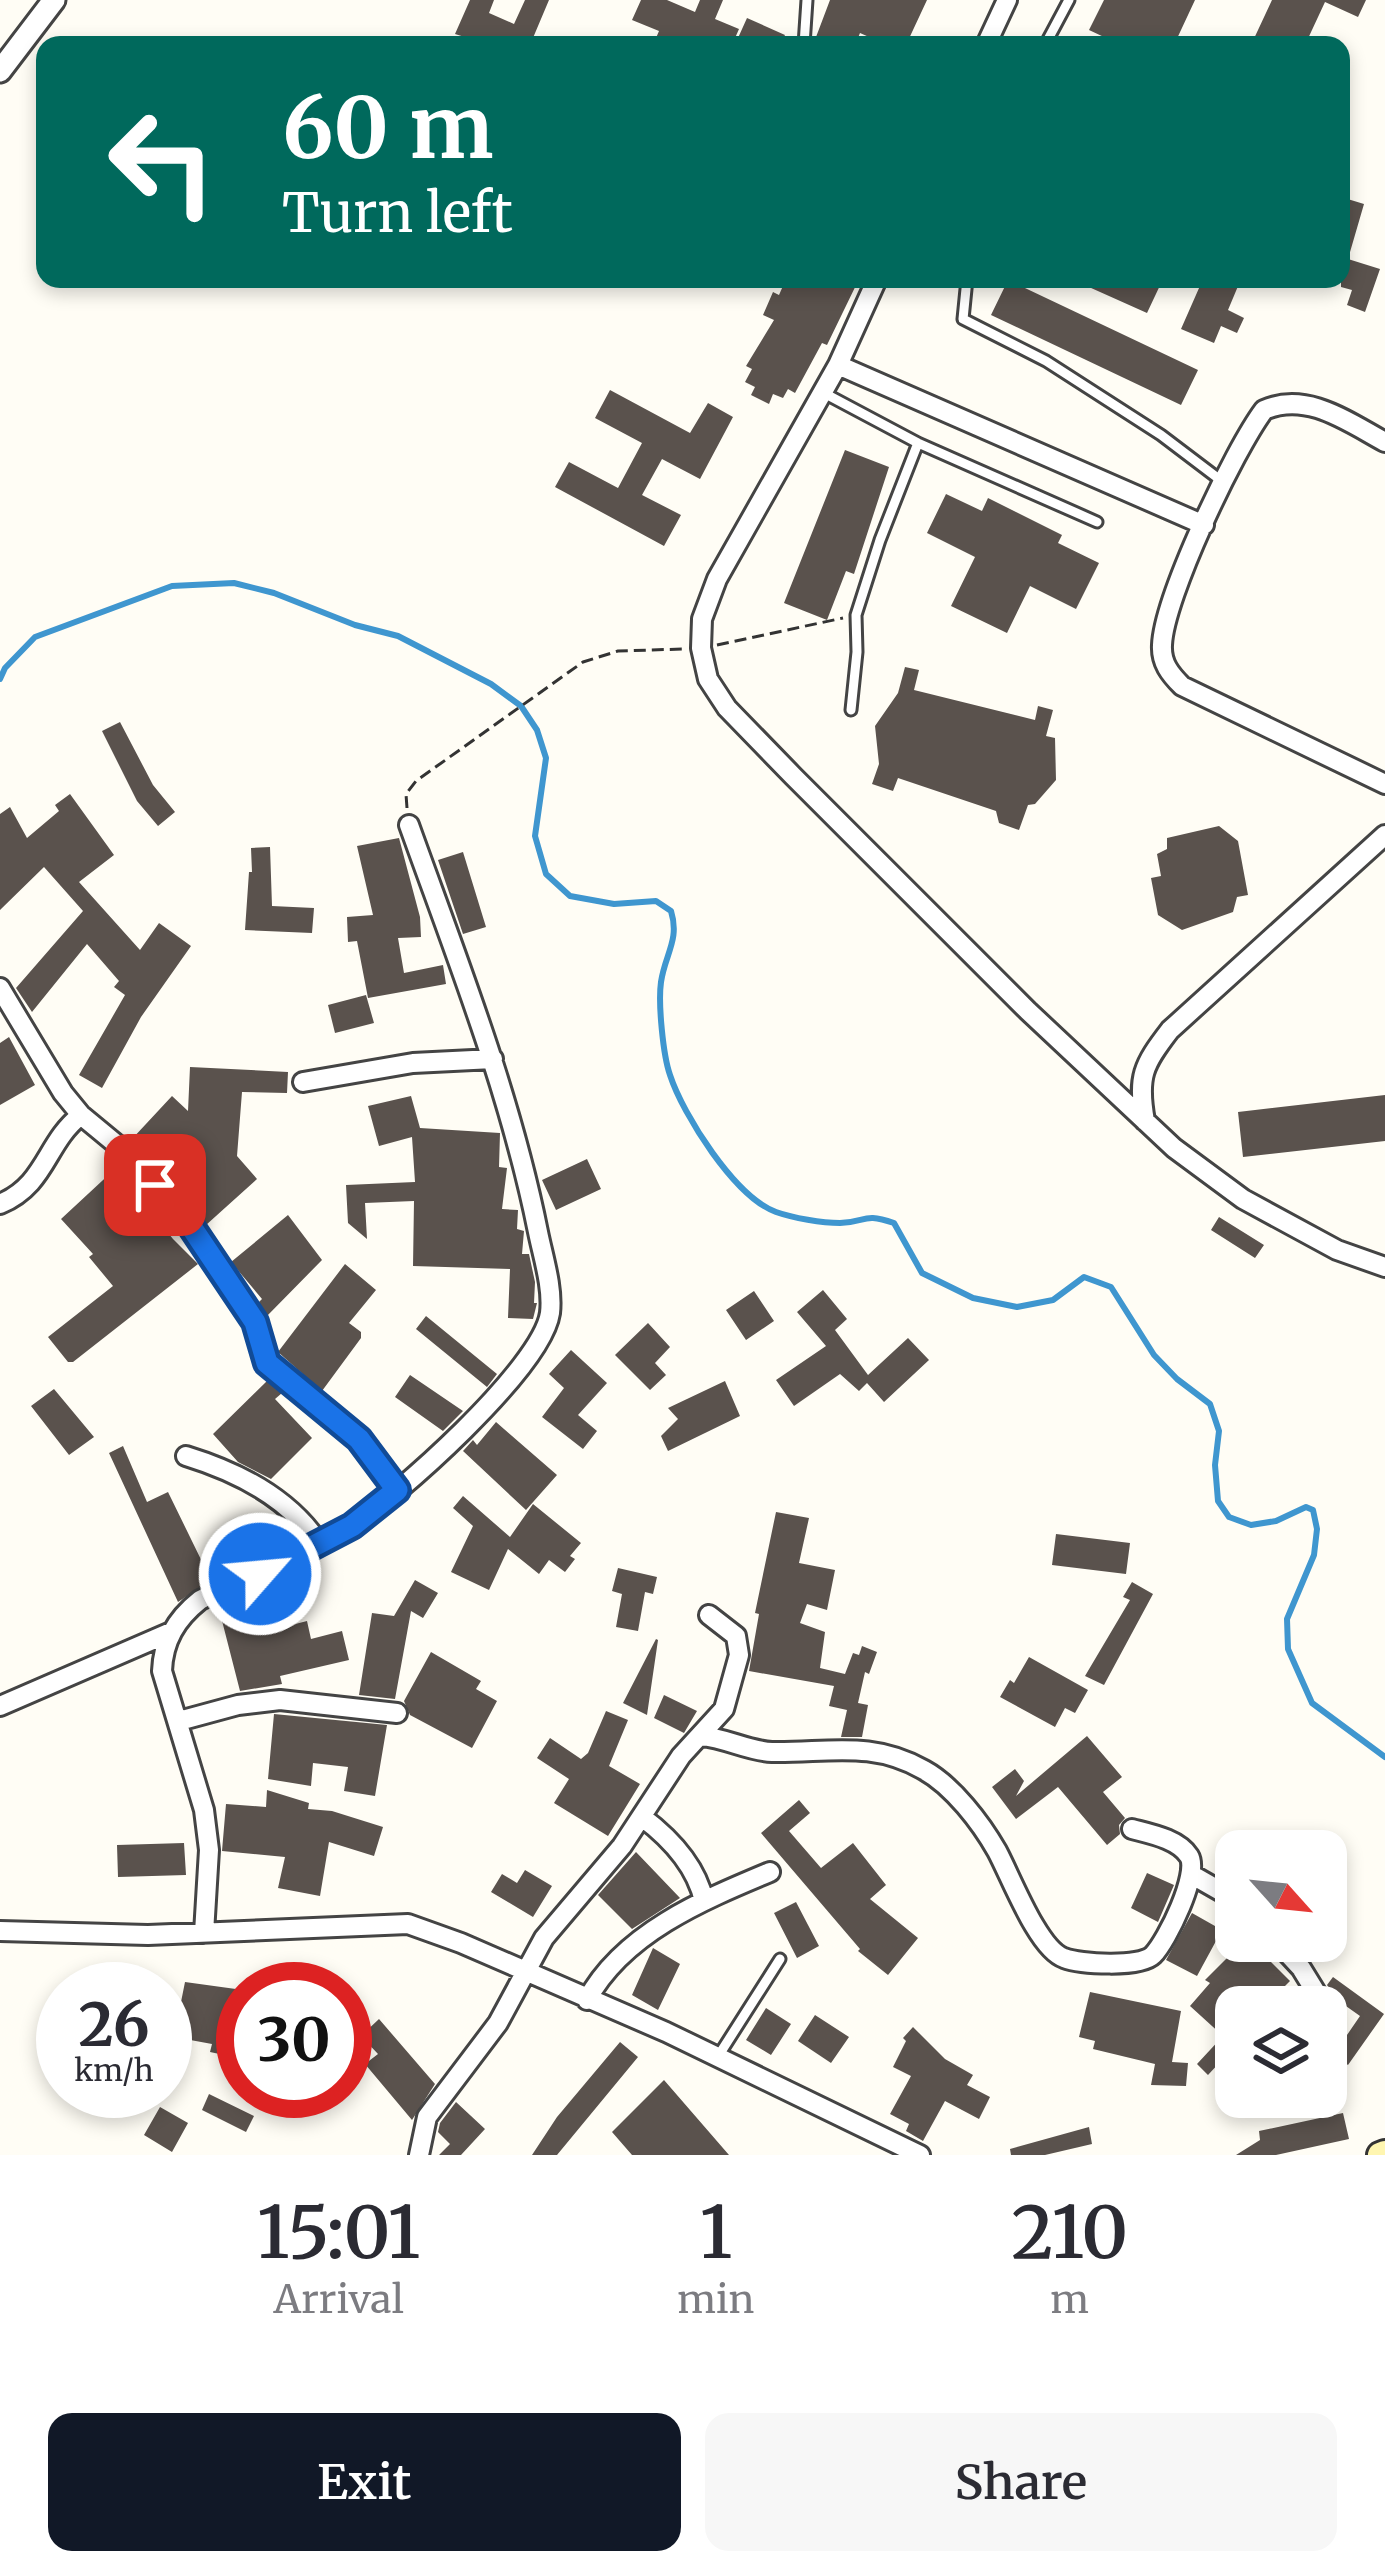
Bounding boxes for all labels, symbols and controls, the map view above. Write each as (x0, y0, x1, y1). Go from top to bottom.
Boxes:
text: 60 m (282, 75, 493, 181)
icon: left (84, 84, 240, 240)
text: Turn left (282, 179, 513, 247)
pin (104, 1134, 206, 1236)
icon: arrive (122, 1152, 188, 1218)
position arrow (197, 1511, 323, 1637)
north arrow (1215, 1830, 1347, 1962)
map controls (1215, 1830, 1347, 2118)
speed limit sign: 30 (216, 1962, 372, 2118)
button: layers (1215, 1986, 1347, 2118)
text: 26 (78, 1987, 150, 2062)
text: km/h (74, 2051, 154, 2089)
text: 15:01 (257, 2187, 420, 2278)
text: 1 (699, 2187, 732, 2278)
text: 210 (1011, 2187, 1128, 2278)
text: Arrival (274, 2275, 404, 2324)
text: min (677, 2275, 754, 2324)
text: m (1050, 2275, 1089, 2324)
button: Exit (48, 2413, 681, 2551)
button: Share (705, 2413, 1337, 2551)

